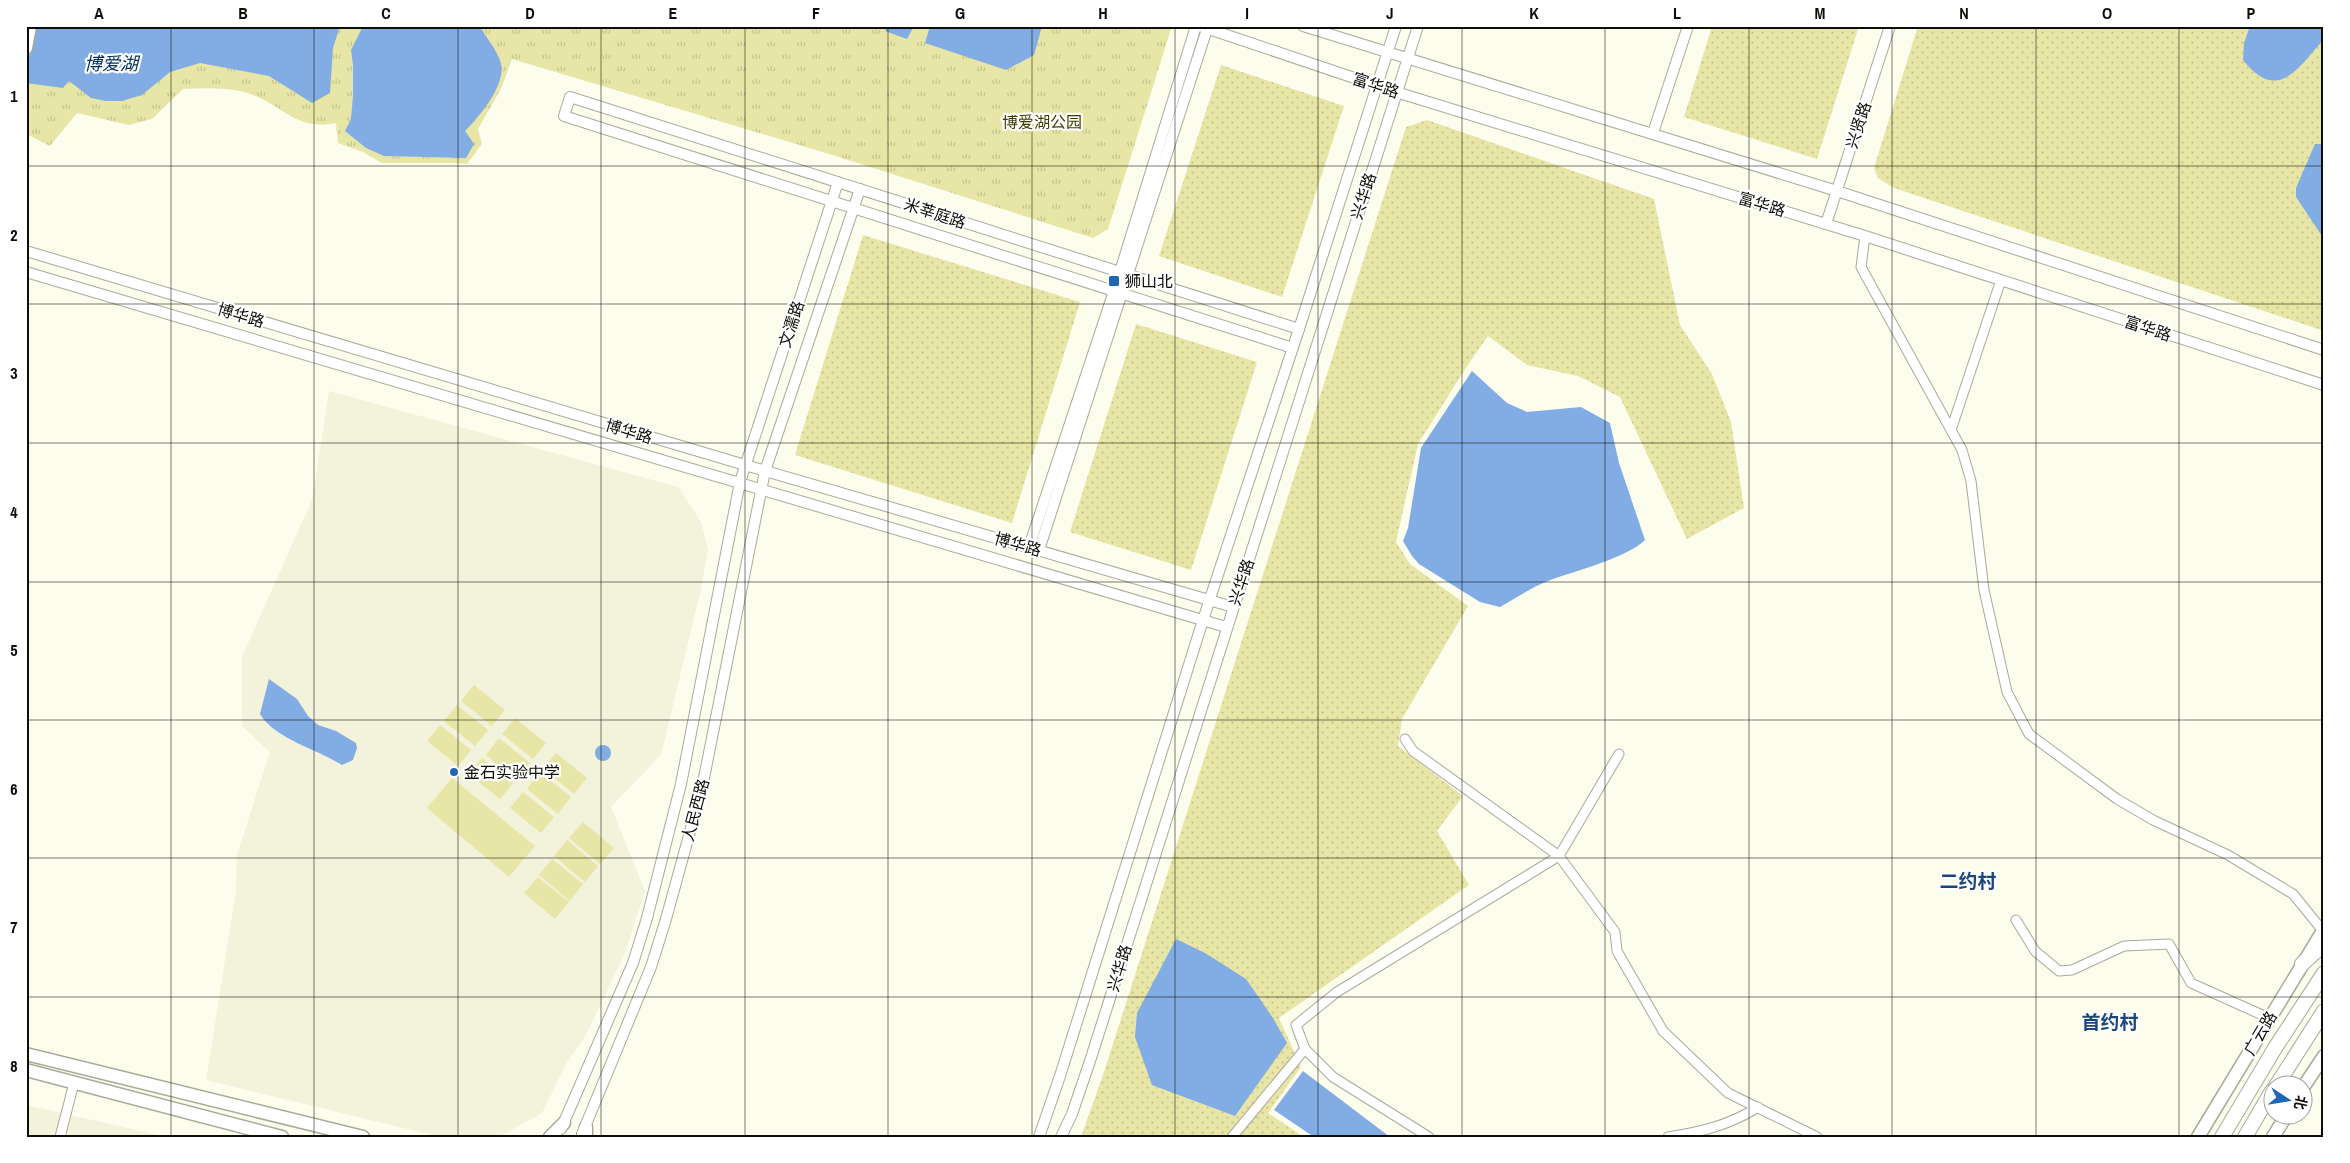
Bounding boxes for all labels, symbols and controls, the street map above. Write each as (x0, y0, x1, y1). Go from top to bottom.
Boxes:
text: A (94, 2, 104, 24)
text: B (238, 2, 248, 24)
text: C (381, 2, 391, 24)
text: D (525, 2, 535, 24)
text: E (669, 2, 678, 24)
text: F (812, 2, 820, 24)
text: G (955, 2, 965, 24)
text: H (1098, 2, 1108, 24)
text: I (1245, 2, 1249, 24)
text: J (1386, 2, 1394, 24)
text: K (1529, 2, 1539, 24)
text: L (1673, 2, 1681, 24)
text: M (1815, 2, 1826, 24)
text: N (1959, 2, 1969, 24)
text: O (2102, 2, 2112, 24)
text: P (2247, 2, 2256, 24)
water label: 博爱湖 (84, 51, 141, 76)
street label: 富华路 (1350, 67, 1402, 103)
text: 1 (10, 85, 18, 107)
street label: 兴贤路 (1840, 99, 1876, 151)
park label: 博爱湖公园 (1002, 111, 1082, 133)
street label: 兴华路 (1345, 170, 1381, 222)
street label: 富华路 (1736, 186, 1788, 222)
street label: 米莘庭路 (901, 193, 969, 233)
text: 2 (10, 224, 18, 246)
place label: 狮山北 (1125, 270, 1173, 292)
marker: 狮山北 (1107, 274, 1121, 288)
street label: 博华路 (215, 297, 267, 333)
street label: 文濡路 (773, 298, 809, 350)
street label: 富华路 (2122, 310, 2174, 346)
text: 3 (10, 362, 18, 384)
street label: 博华路 (603, 413, 655, 449)
text: 4 (10, 501, 18, 523)
street label: 博华路 (992, 527, 1044, 561)
street label: 兴华路 (1223, 556, 1259, 608)
text: 5 (10, 639, 18, 661)
place label: 金石实验中学 (464, 761, 560, 783)
marker: 金石实验中学 (448, 766, 460, 778)
street label: 人民西路 (676, 776, 714, 844)
text: 6 (10, 778, 18, 800)
district label: 二约村 (1939, 868, 1997, 894)
text: 7 (10, 916, 18, 938)
street label: 兴华路 (1101, 942, 1137, 994)
street label: 广云路 (2238, 1007, 2282, 1059)
district label: 首约村 (2081, 1009, 2139, 1035)
text: 8 (10, 1055, 18, 1077)
north arrow (2262, 1076, 2312, 1126)
text: 北 (2290, 1094, 2311, 1111)

